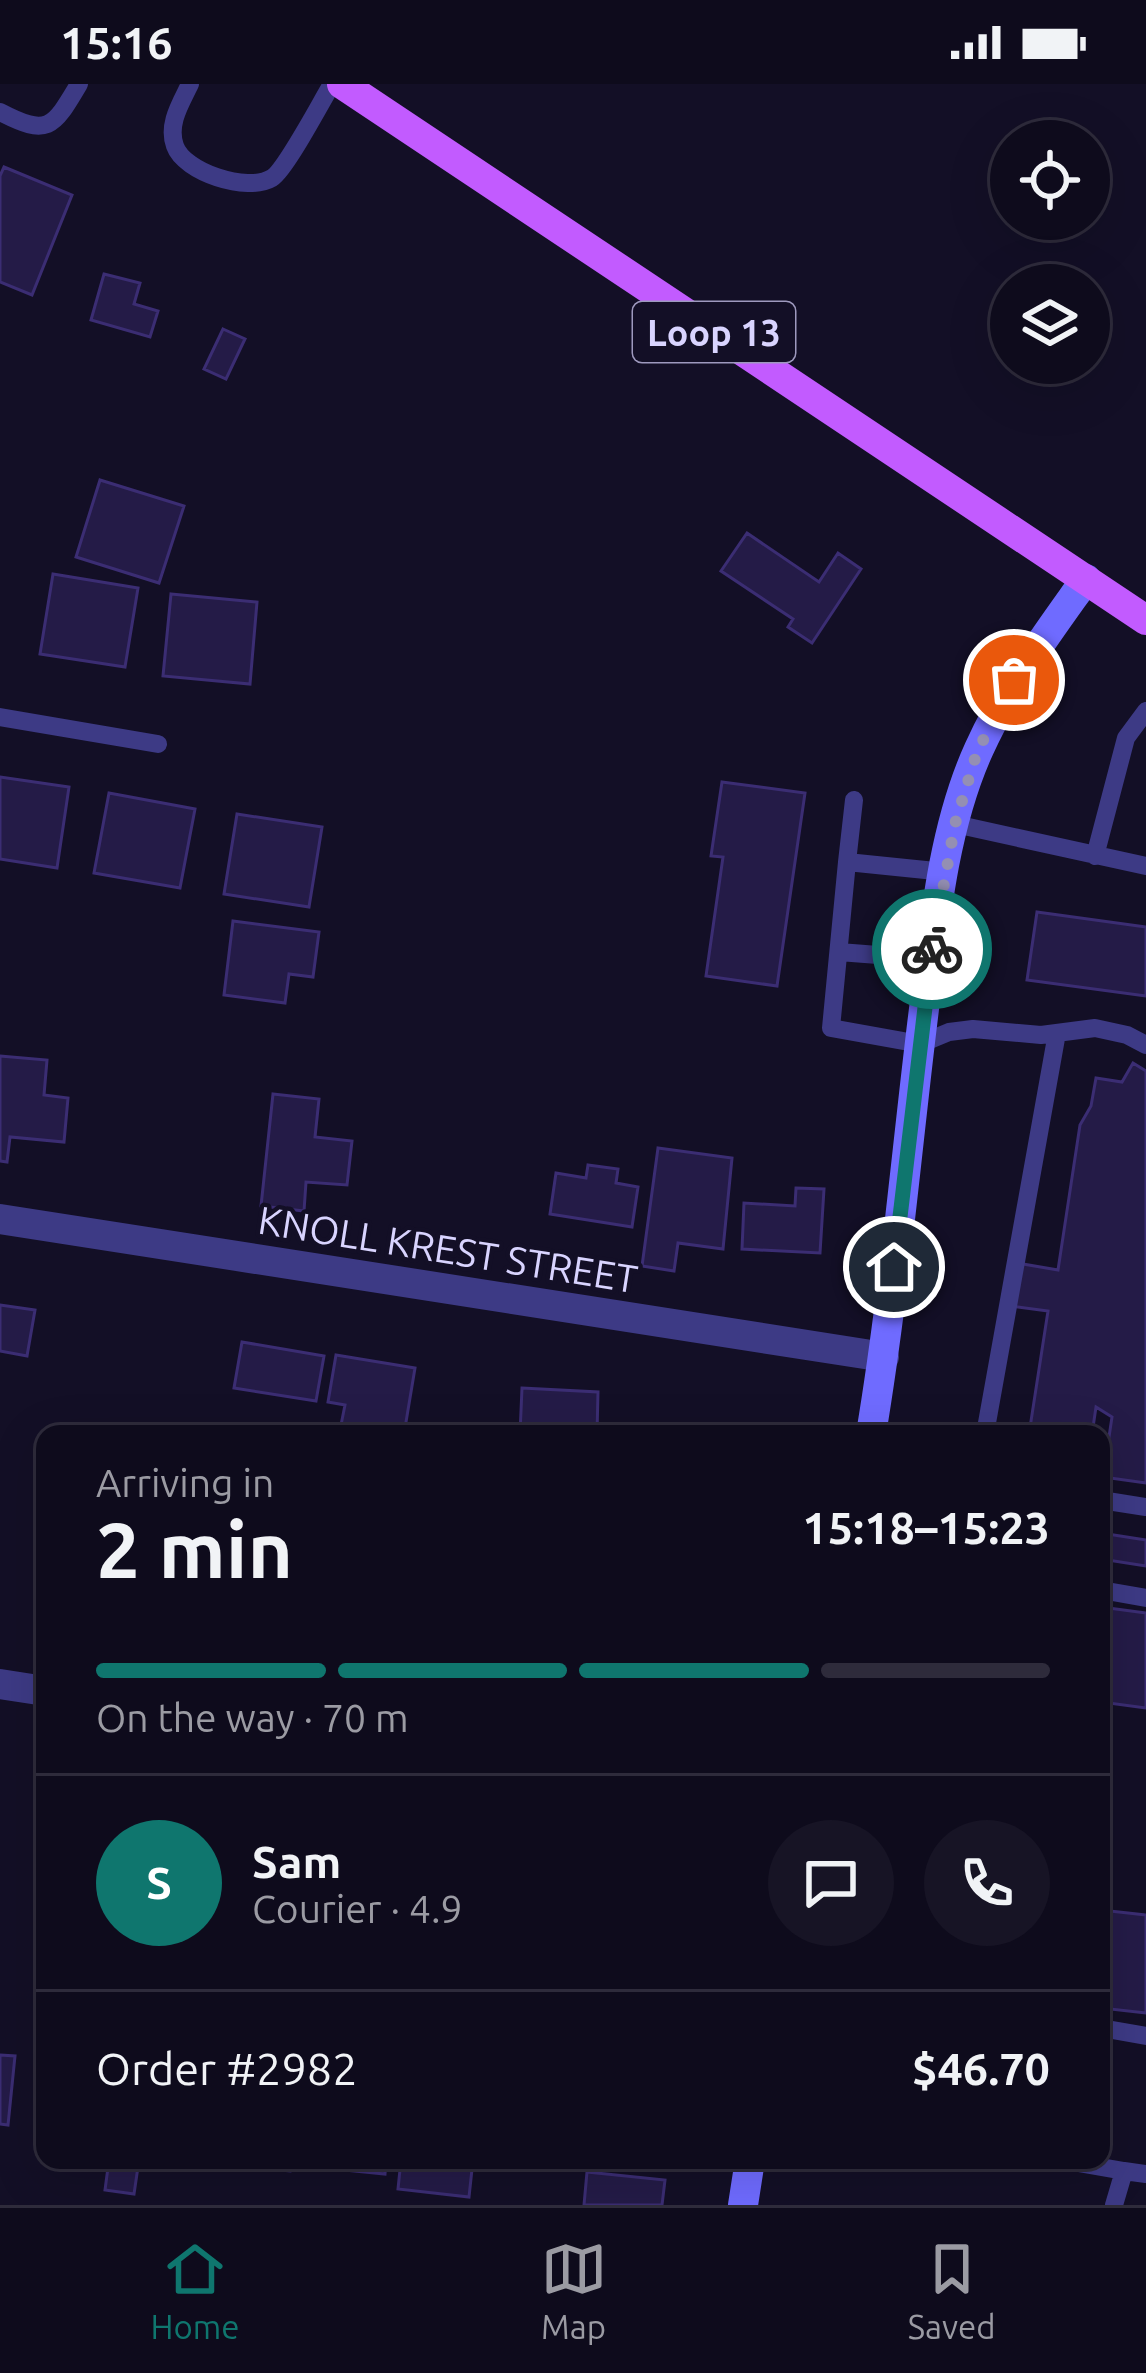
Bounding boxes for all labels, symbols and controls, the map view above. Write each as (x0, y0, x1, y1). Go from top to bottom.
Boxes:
text: 15:16 (60, 17, 173, 68)
map controls (990, 120, 1110, 384)
button: locate (990, 120, 1110, 240)
button: layers (990, 264, 1110, 384)
road number: Loop 13 (633, 302, 795, 362)
pin (963, 629, 1065, 731)
icon: bag (981, 647, 1047, 713)
courier (872, 889, 992, 1009)
icon: bike (899, 916, 965, 982)
street label: KNOLL KREST STREET (255, 1198, 641, 1300)
pin (843, 1216, 945, 1318)
icon: home (861, 1234, 927, 1300)
text: Arriving in (96, 1461, 274, 1504)
text: 15:18–15:23 (802, 1502, 1050, 1553)
text: 2 min (96, 1505, 293, 1593)
text: On the way · 70 m (96, 1696, 409, 1739)
button: chat (768, 1820, 894, 1946)
button: phone (924, 1820, 1050, 1946)
text: Sam (252, 1836, 341, 1887)
text: S (146, 1857, 172, 1908)
text: Courier · 4.9 (252, 1887, 463, 1930)
text: Order #2982 (96, 2043, 358, 2094)
text: $46.70 (912, 2043, 1050, 2094)
tab: Home (151, 2236, 240, 2345)
tab: Map (541, 2236, 607, 2345)
tab: Saved (908, 2236, 995, 2345)

